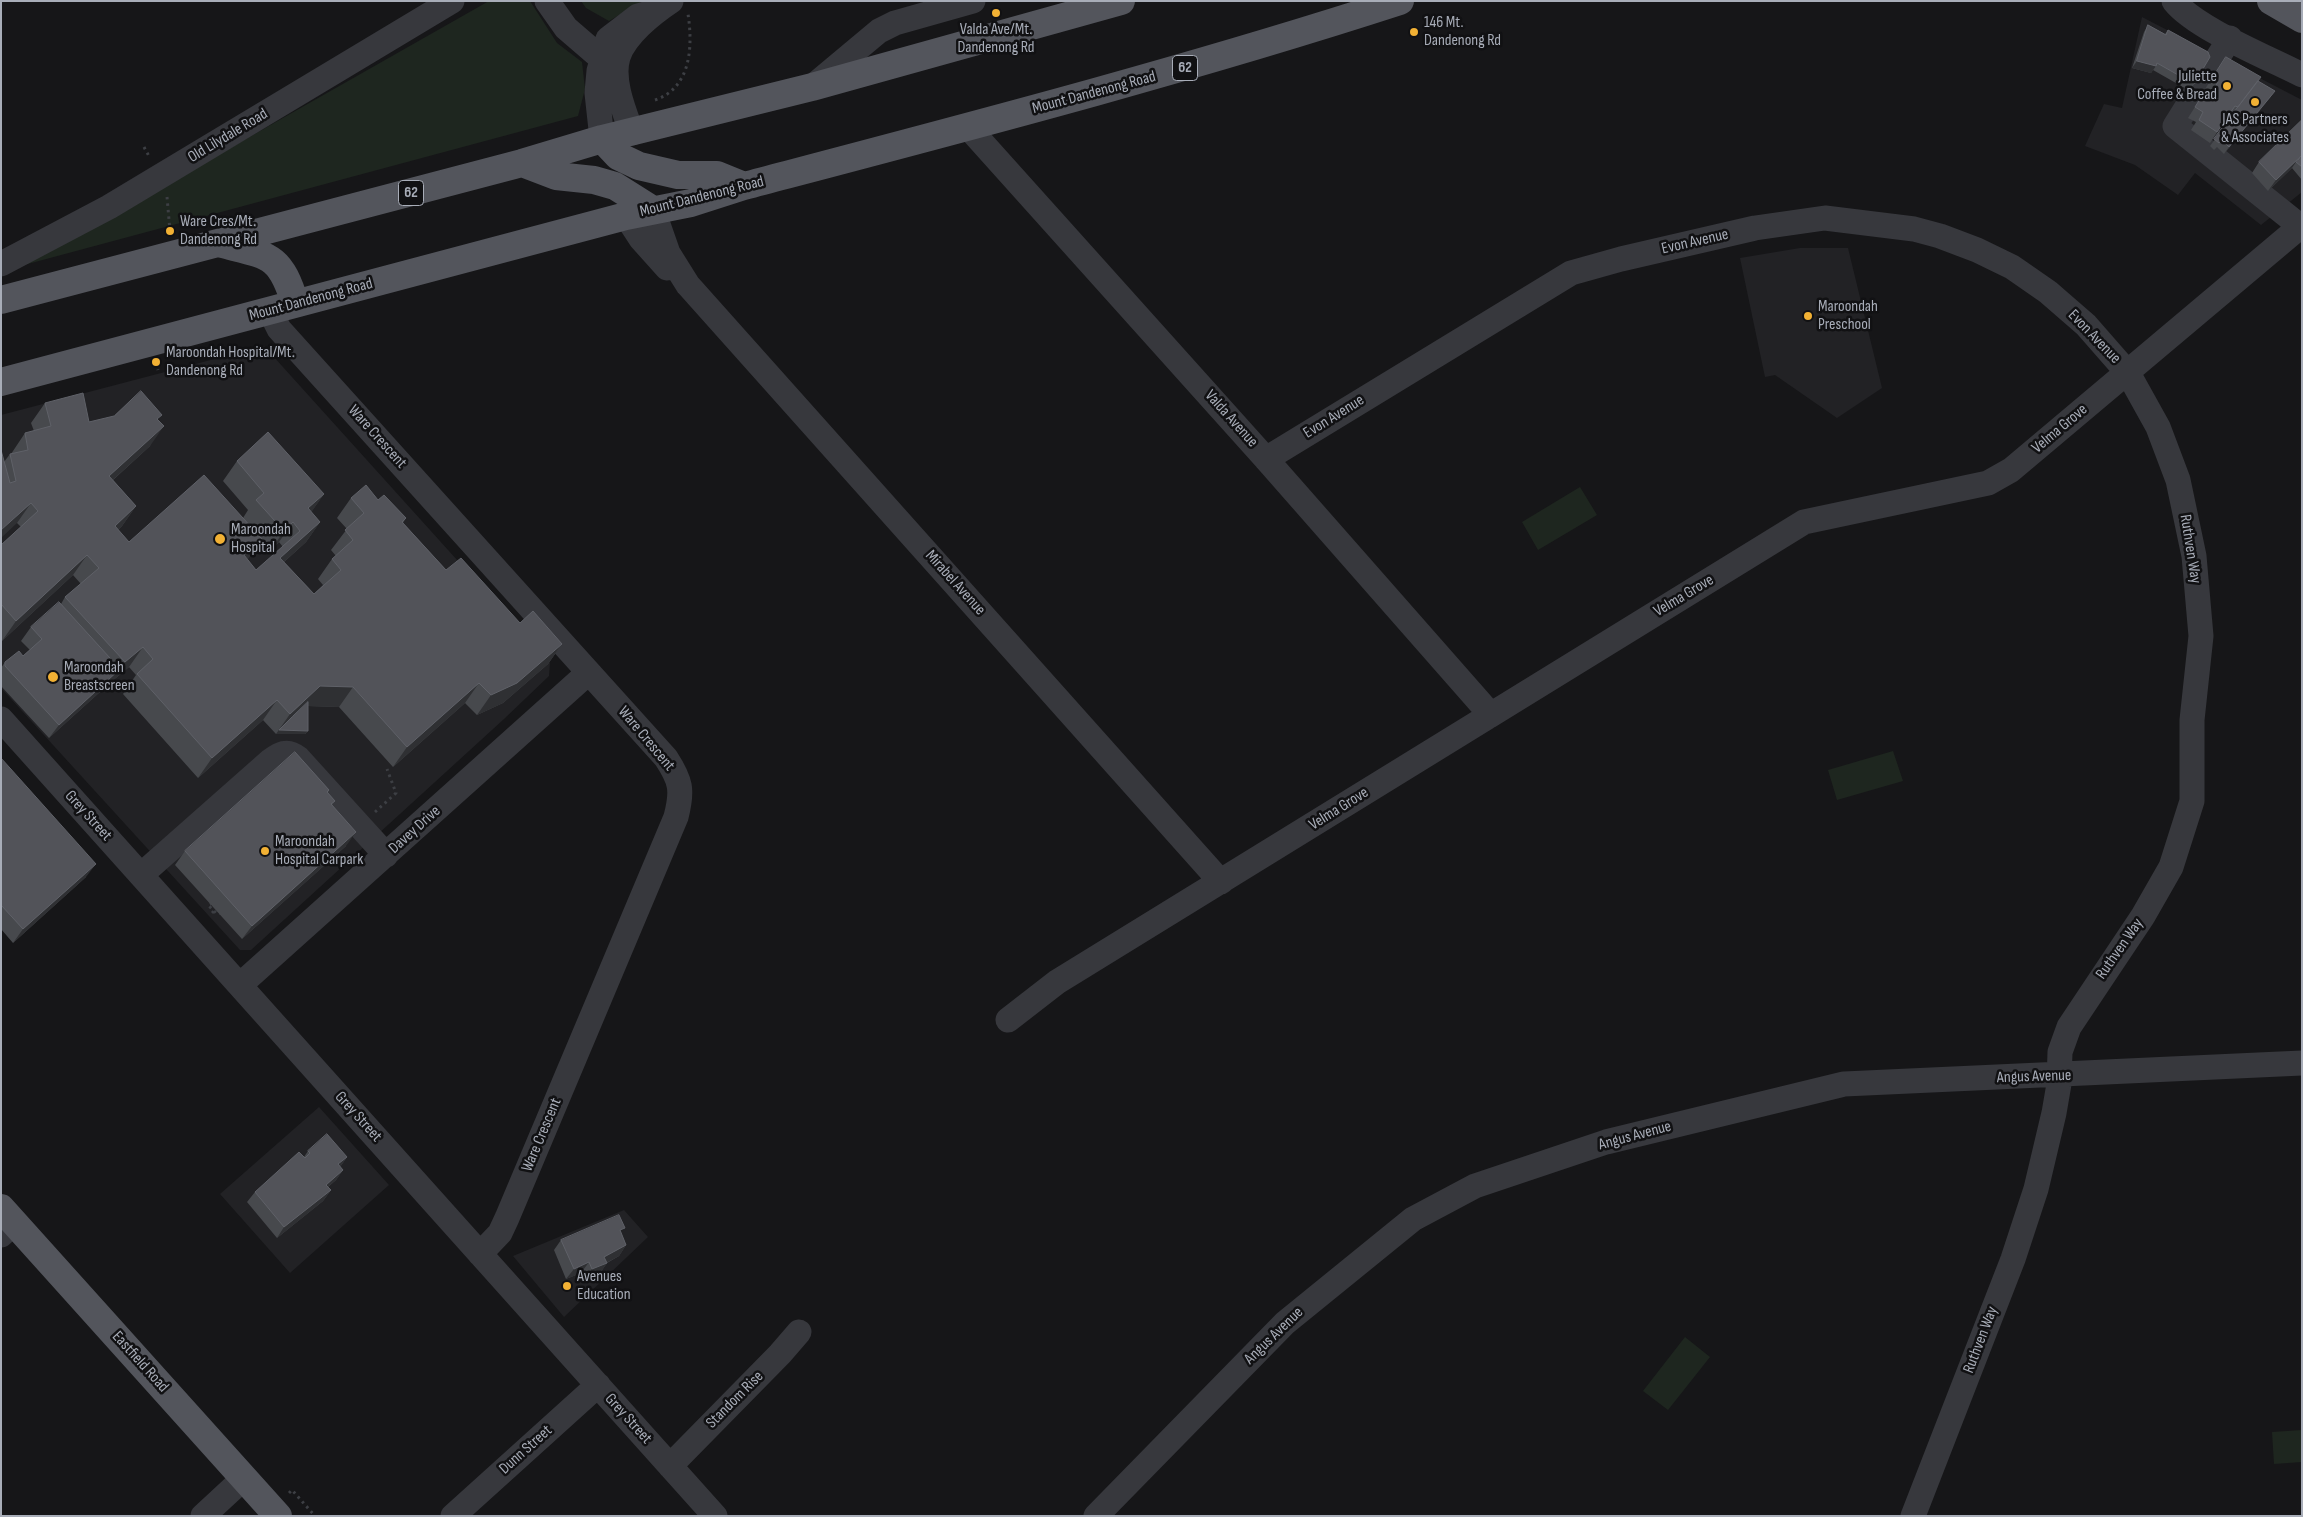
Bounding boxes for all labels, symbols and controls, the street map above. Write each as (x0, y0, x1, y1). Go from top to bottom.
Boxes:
marker: Valda Ave/Mt. Dandenong Rd (990, 7, 1002, 19)
place label: 146 Mt. Dandenong Rd (1424, 13, 1501, 51)
place label: Valda Ave/Mt. Dandenong Rd (957, 20, 1035, 58)
marker: 146 Mt. Dandenong Rd (1408, 26, 1420, 38)
road number: 62 (1172, 56, 1198, 80)
street label: Mount Dandenong Road (1030, 67, 1158, 119)
place label: Juliette Coffee & Bread (2137, 67, 2217, 105)
marker: Juliette Coffee & Bread (2221, 80, 2233, 92)
marker: JAS Partners & Associates (2249, 96, 2261, 108)
street label: Old Lilydale Road (185, 105, 271, 167)
place label: JAS Partners & Associates (2221, 110, 2289, 148)
street label: Mount Dandenong Road (638, 172, 766, 222)
road number: 62 (398, 180, 424, 206)
place label: Ware Cres/Mt. Dandenong Rd (180, 212, 257, 250)
marker: Ware Cres/Mt. Dandenong Rd (164, 225, 176, 237)
street label: Evon Avenue (1660, 225, 1730, 259)
street label: Mount Dandenong Road (247, 274, 375, 326)
place label: Maroondah Preschool (1818, 297, 1878, 335)
street label: Evon Avenue (2064, 306, 2124, 368)
marker: Maroondah Preschool (1802, 310, 1814, 322)
place label: Maroondah Hospital/Mt. Dandenong Rd (166, 343, 295, 381)
marker: Maroondah Hospital/Mt. Dandenong Rd (150, 356, 162, 368)
street label: Valda Avenue (1200, 386, 1262, 452)
street label: Evon Avenue (1300, 391, 1368, 443)
street label: Velma Grove (2028, 400, 2092, 458)
street label: Ware Crescent (344, 401, 410, 473)
street label: Ruthven Way (2175, 513, 2205, 585)
place label: Maroondah Hospital (231, 520, 291, 558)
marker: Maroondah Hospital (213, 532, 227, 546)
street label: Mirabel Avenue (921, 547, 989, 619)
street label: Velma Grove (1651, 571, 1717, 621)
place label: Maroondah Breastscreen (64, 658, 135, 696)
marker: Maroondah Breastscreen (46, 670, 60, 684)
street label: Ware Crescent (613, 703, 679, 775)
street label: Velma Grove (1306, 783, 1372, 835)
street label: Grey Street (60, 787, 116, 845)
street label: Davey Drive (385, 802, 445, 858)
place label: Maroondah Hospital Carpark (275, 832, 363, 870)
marker: Maroondah Hospital Carpark (259, 845, 271, 857)
street label: Ruthven Way (2092, 915, 2148, 983)
street label: Angus Avenue (1996, 1066, 2072, 1088)
street label: Grey Street (330, 1088, 386, 1146)
street label: Ware Crescent (518, 1095, 566, 1175)
street label: Angus Avenue (1597, 1117, 1673, 1155)
place label: Avenues Education (577, 1267, 631, 1305)
marker: Avenues Education (561, 1280, 573, 1292)
street label: Angus Avenue (1241, 1303, 1307, 1369)
street label: Ruthven Way (1960, 1304, 2002, 1376)
street label: Eastfield Road (108, 1328, 172, 1396)
street label: Standom Rise (702, 1367, 768, 1433)
street label: Grey Street (600, 1390, 656, 1448)
street label: Dunn Street (496, 1421, 556, 1479)

